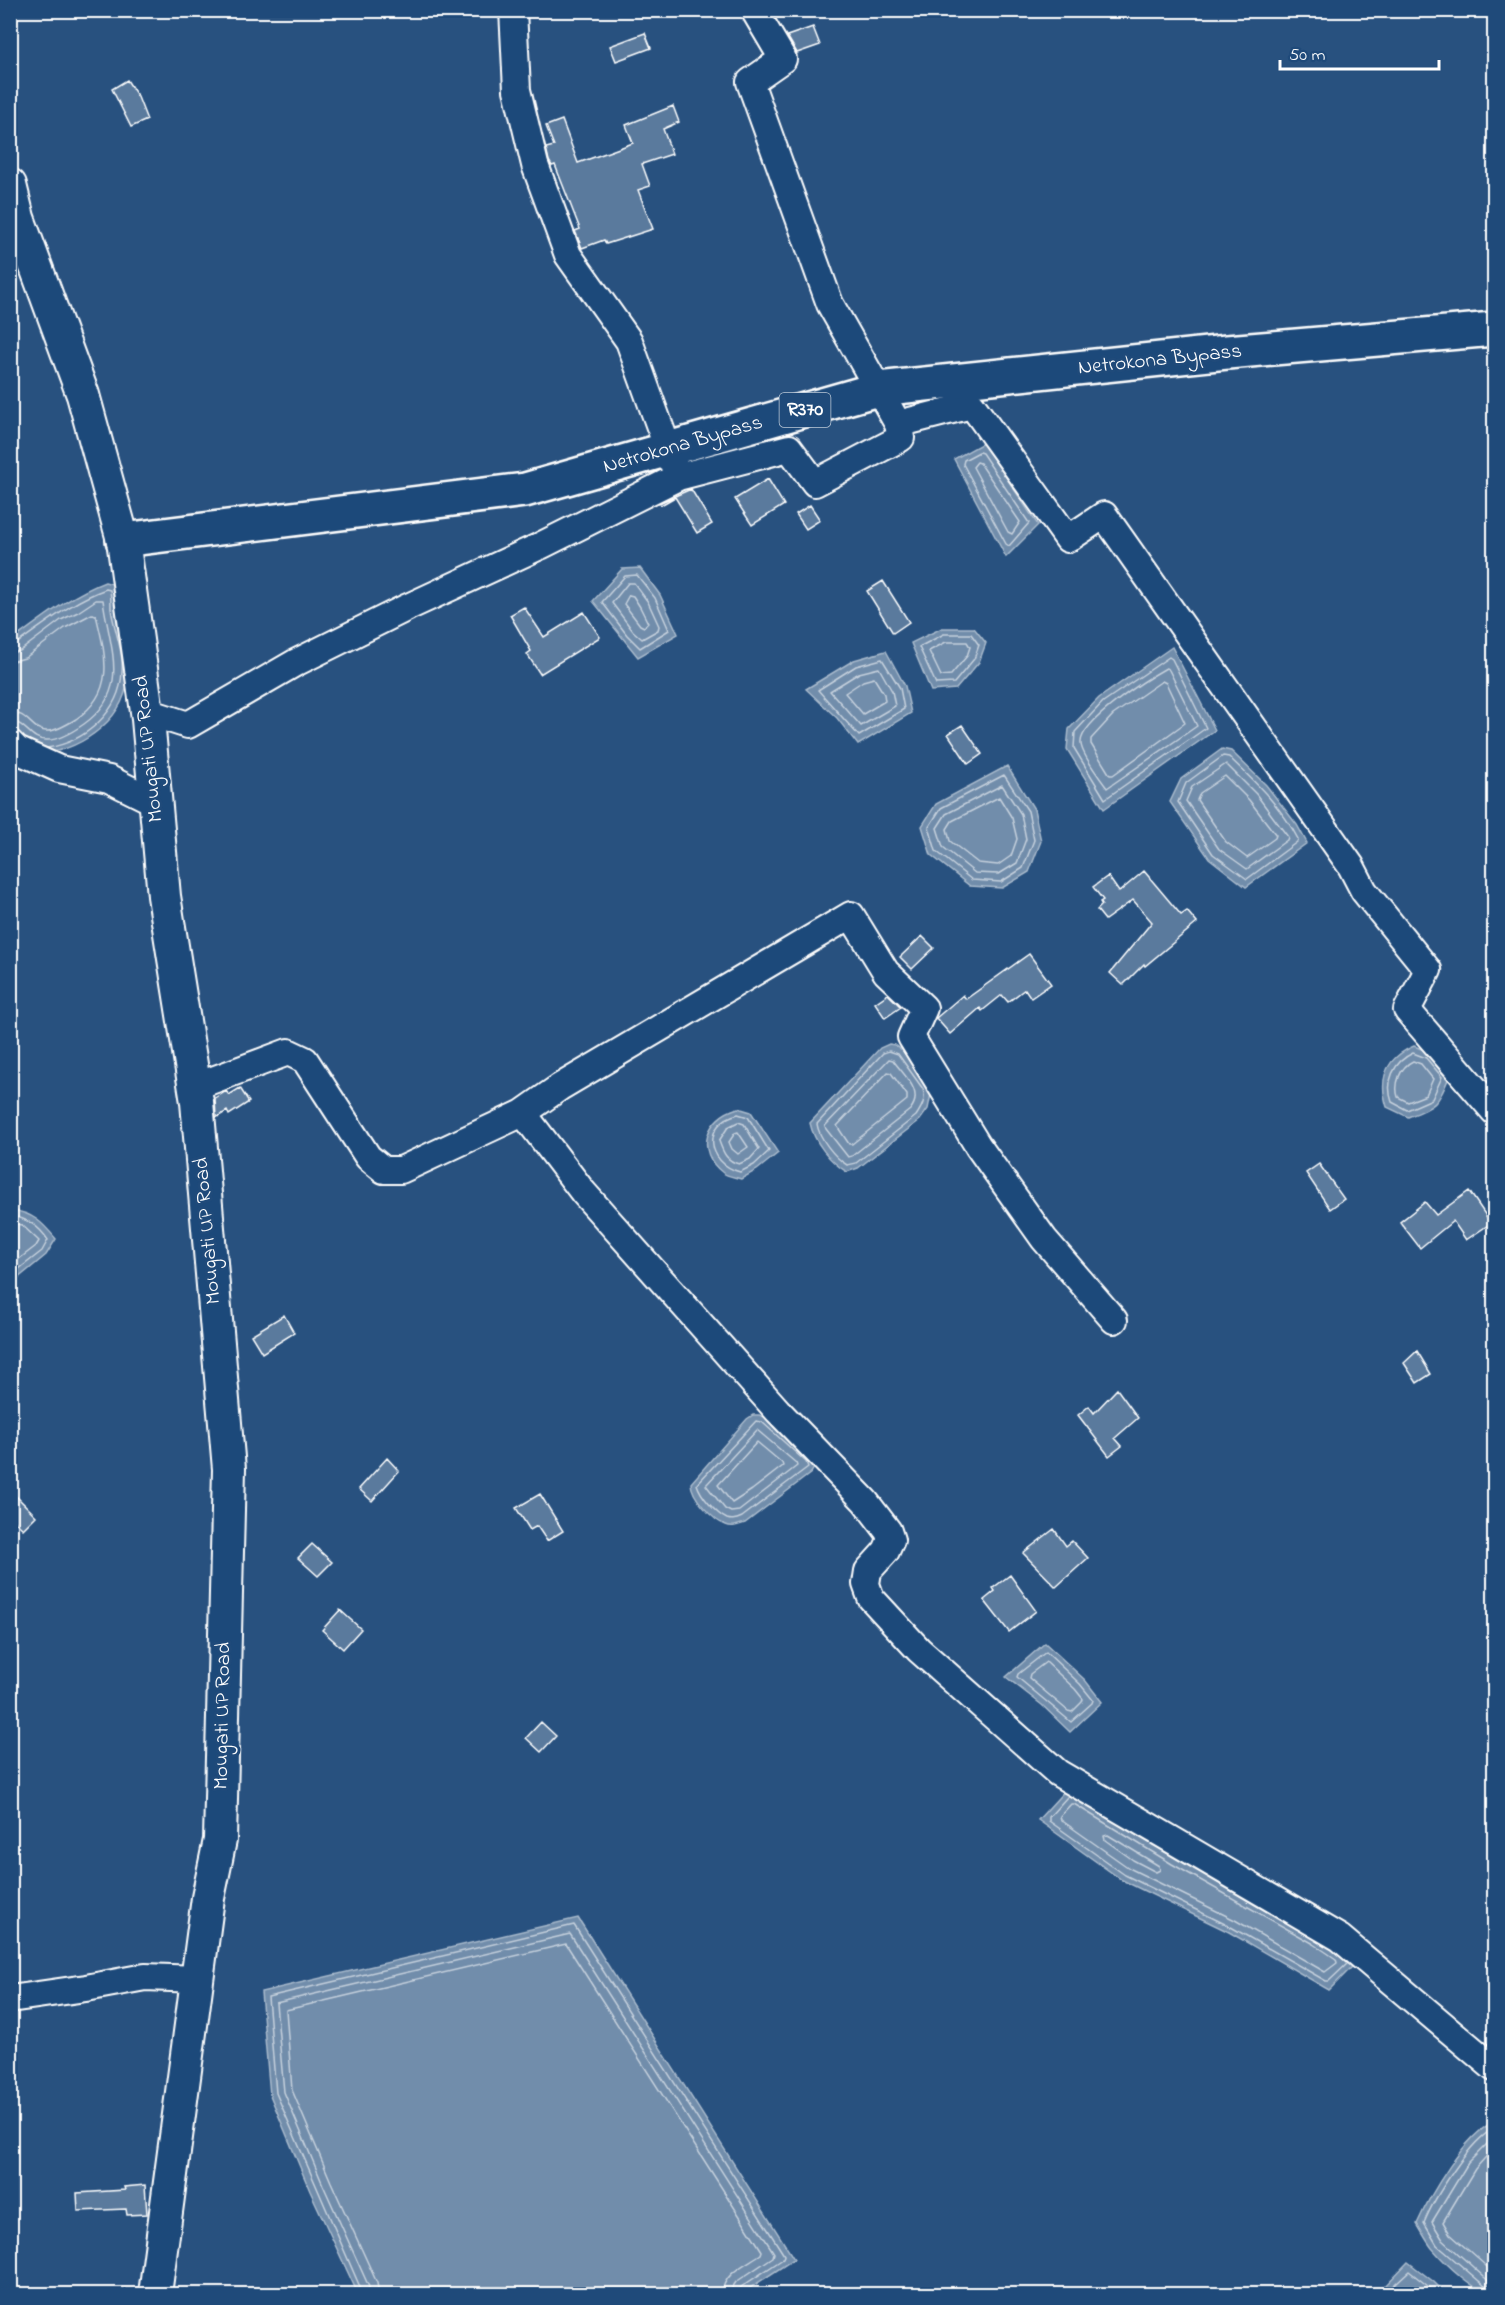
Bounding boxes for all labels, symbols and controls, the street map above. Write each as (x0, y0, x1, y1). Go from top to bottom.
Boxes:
scale bar (1280, 33, 1439, 71)
text: 50 m (1289, 43, 1326, 69)
street label: Netrokona Bypass (1077, 336, 1244, 386)
road number: R370 (780, 393, 830, 427)
street label: Netrokona Bypass (600, 408, 767, 484)
street label: Mougati UP Road (126, 674, 174, 824)
street label: Mougati UP Road (187, 1156, 231, 1306)
street label: Mougati UP Road (207, 1642, 241, 1790)

